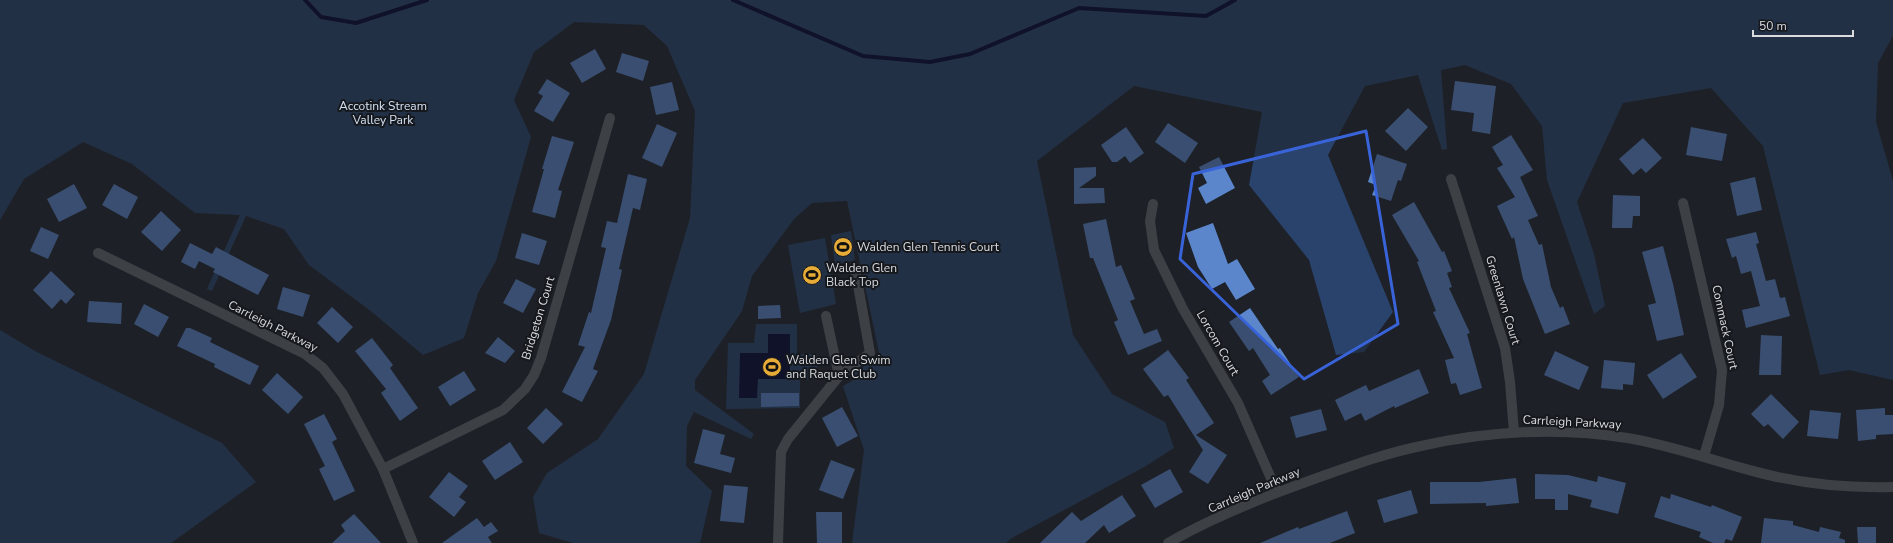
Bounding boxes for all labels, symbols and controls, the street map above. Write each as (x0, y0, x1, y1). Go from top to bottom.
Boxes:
scale bar (1753, 12, 1853, 38)
text: 50 m (1759, 18, 1787, 34)
park label: Accotink Stream Valley Park (339, 98, 427, 128)
sports icon: Walden Glen Tennis Court (832, 236, 854, 258)
place label: Walden Glen Tennis Court (857, 239, 1000, 255)
street label: Greenlawn Court (1482, 254, 1524, 347)
place label: Walden Glen Black Top (826, 260, 897, 290)
sports icon: Walden Glen Black Top (801, 264, 823, 286)
street label: Bridgeton Court (518, 274, 558, 362)
street label: Commack Court (1708, 283, 1742, 371)
street label: Carrleigh Parkway (225, 296, 321, 356)
street label: Lorcom Court (1193, 308, 1243, 379)
place label: Walden Glen Swim and Raquet Club (786, 352, 891, 382)
sports icon: Walden Glen Swim and Raquet Club (761, 356, 783, 378)
street label: Carrleigh Parkway (1522, 411, 1622, 433)
street label: Carrleigh Parkway (1205, 463, 1303, 517)

